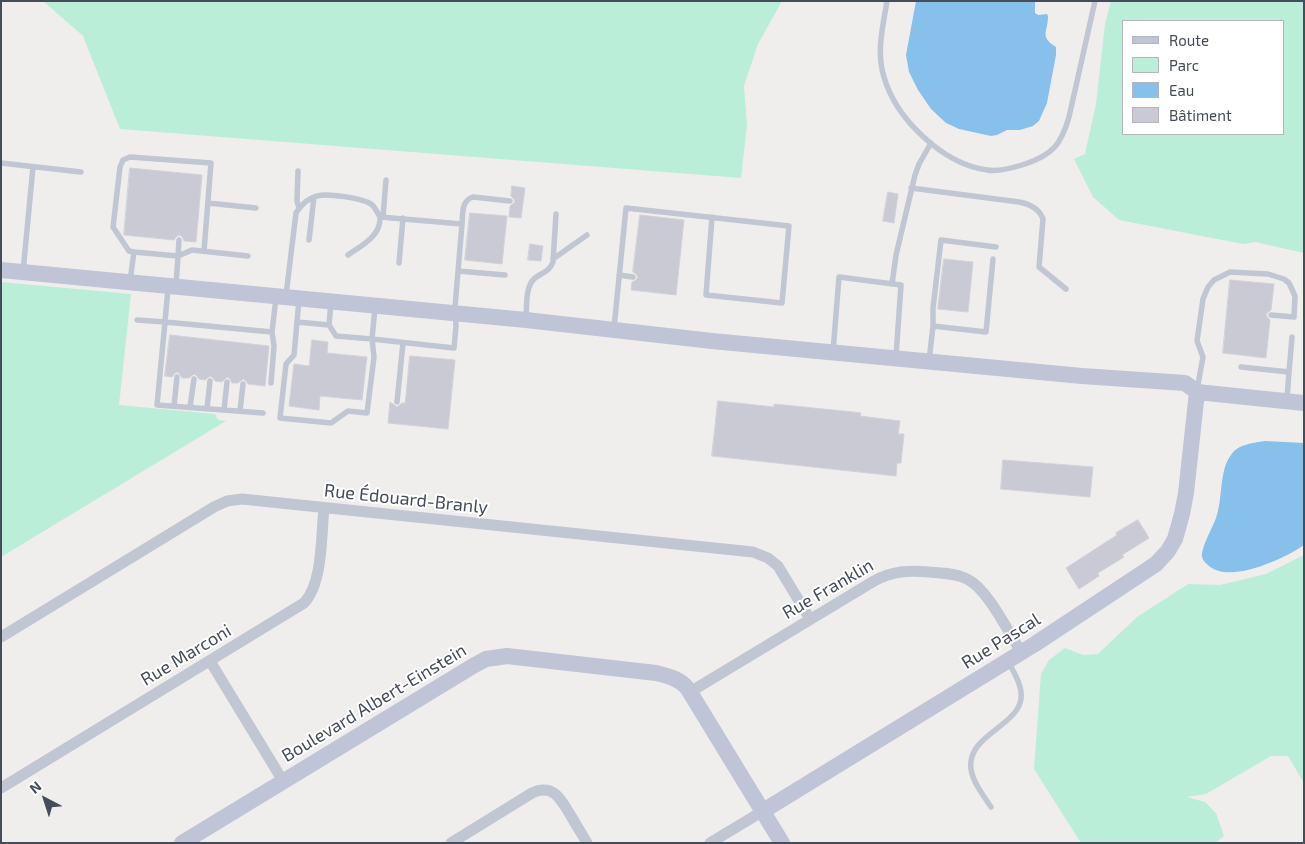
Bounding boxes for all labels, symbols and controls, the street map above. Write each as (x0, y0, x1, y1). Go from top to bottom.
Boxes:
legend (1122, 20, 1285, 135)
text: Route (1169, 31, 1209, 49)
text: Parc (1169, 56, 1199, 74)
text: Eau (1169, 81, 1194, 99)
text: Bâtiment (1169, 106, 1232, 124)
street label: Rue Édouard-Branly (323, 480, 489, 518)
street label: Rue Franklin (779, 554, 877, 624)
street label: Rue Pascal (958, 608, 1044, 674)
street label: Rue Marconi (137, 620, 235, 690)
street label: Boulevard Albert-Einstein (278, 639, 470, 767)
north arrow (20, 774, 70, 824)
text: N (26, 777, 44, 797)

